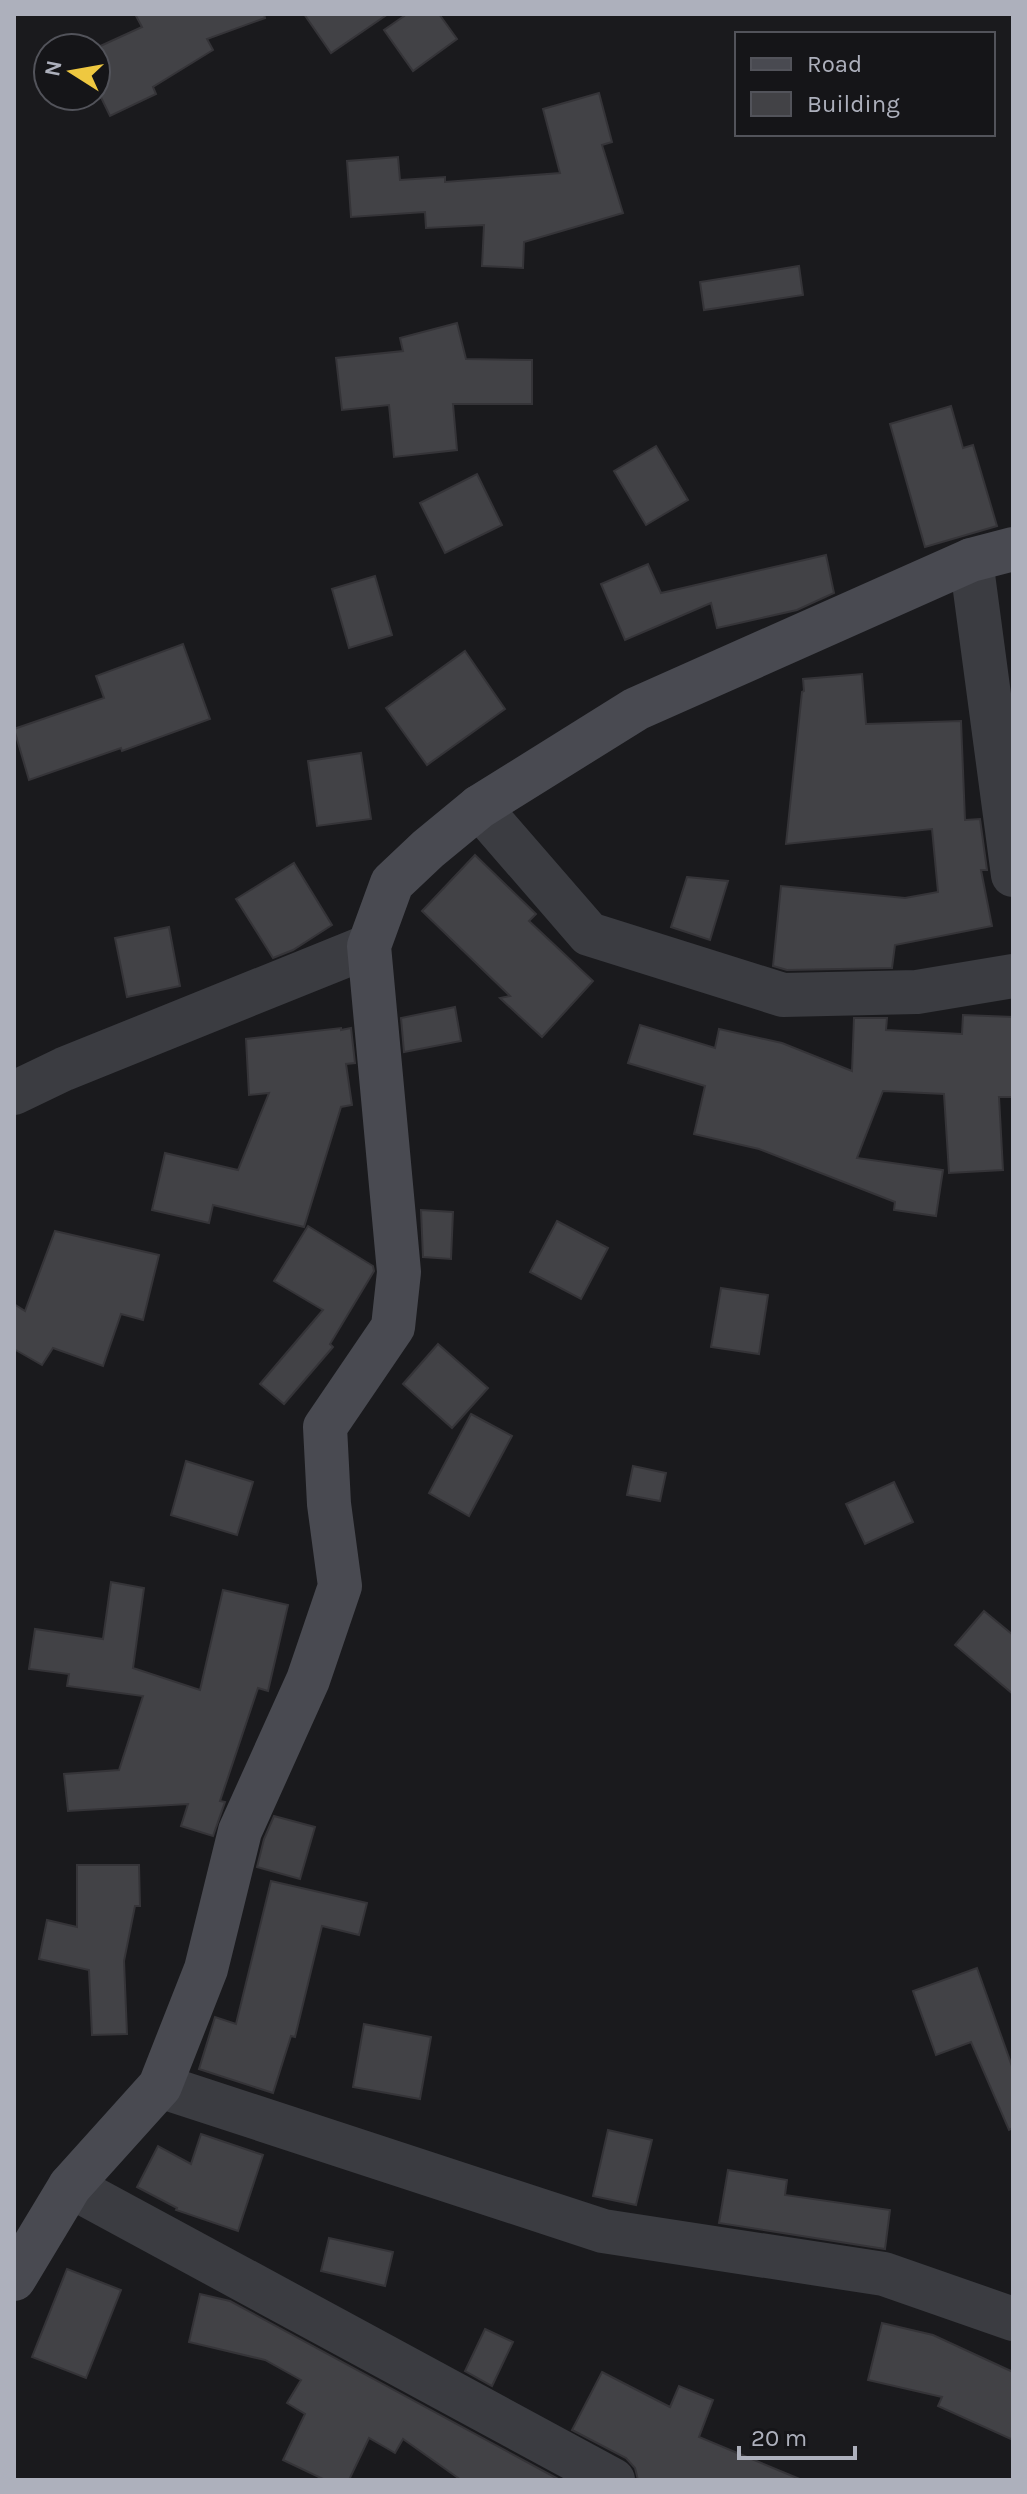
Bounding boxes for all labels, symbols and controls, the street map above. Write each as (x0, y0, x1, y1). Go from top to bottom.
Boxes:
north arrow (32, 32, 112, 112)
legend (735, 32, 995, 136)
text: Road (807, 50, 862, 78)
text: N (39, 58, 68, 79)
text: Building (807, 90, 900, 118)
scale bar (739, 2410, 855, 2460)
text: 20 m (751, 2424, 807, 2452)

